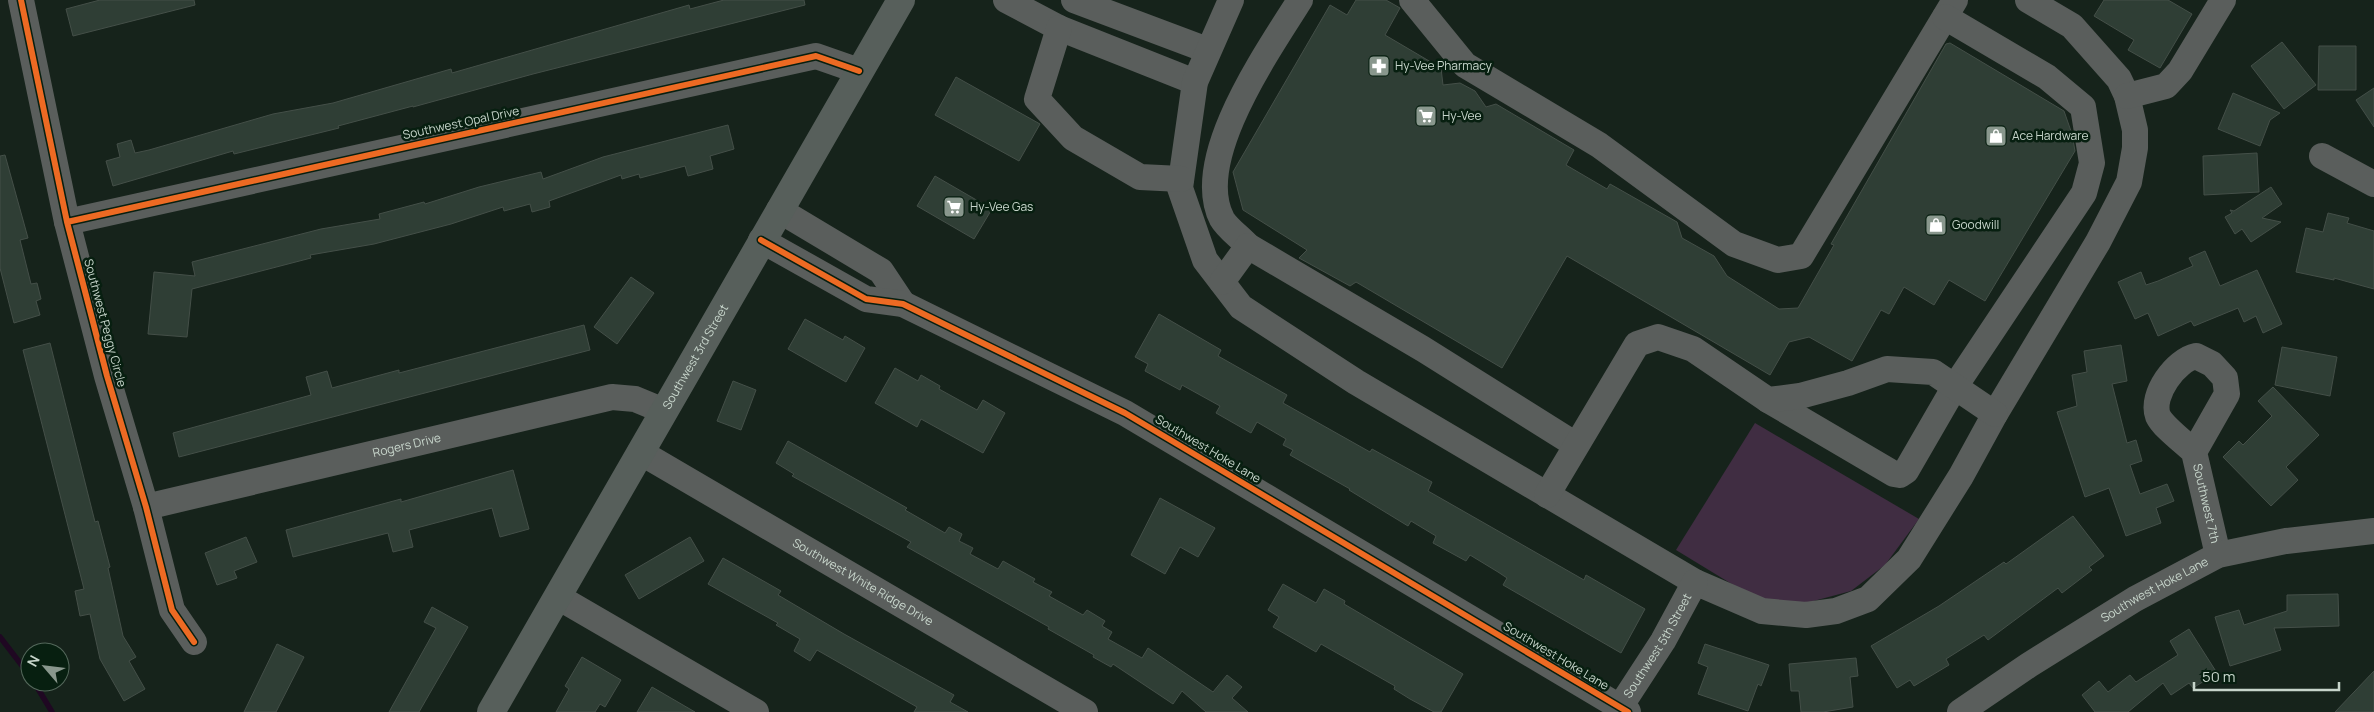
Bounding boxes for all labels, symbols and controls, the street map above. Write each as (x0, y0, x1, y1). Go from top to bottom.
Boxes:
pharmacy icon: Hy-Vee Pharmacy (1367, 54, 1391, 78)
place label: Hy-Vee Pharmacy (1395, 57, 1493, 74)
street label: Southwest Opal Drive (401, 102, 521, 143)
supermarket icon: Hy-Vee (1414, 104, 1438, 128)
place label: Hy-Vee (1442, 107, 1482, 124)
shop icon: Ace Hardware (1984, 124, 2008, 148)
place label: Ace Hardware (2012, 127, 2088, 144)
supermarket icon: Hy-Vee Gas (942, 195, 966, 219)
place label: Hy-Vee Gas (970, 198, 1033, 215)
shop icon: Goodwill (1924, 213, 1948, 237)
place label: Goodwill (1952, 216, 1999, 233)
street label: Southwest Peggy Circle (80, 257, 131, 389)
street label: Southwest 3rd Street (658, 301, 732, 412)
street label: Southwest Hoke Lane (1152, 410, 1264, 487)
street label: Rogers Drive (371, 429, 443, 461)
street label: Southwest 7th (2189, 462, 2224, 545)
street label: Southwest White Ridge Drive (789, 534, 937, 630)
street label: Southwest Hoke Lane (2097, 553, 2211, 626)
street label: Southwest 5th Street (1619, 590, 1695, 701)
street label: Southwest Hoke Lane (1500, 617, 1612, 694)
north arrow (20, 642, 70, 692)
text: N (22, 652, 44, 670)
scale bar (2194, 660, 2339, 692)
text: 50 m (2202, 666, 2236, 687)

